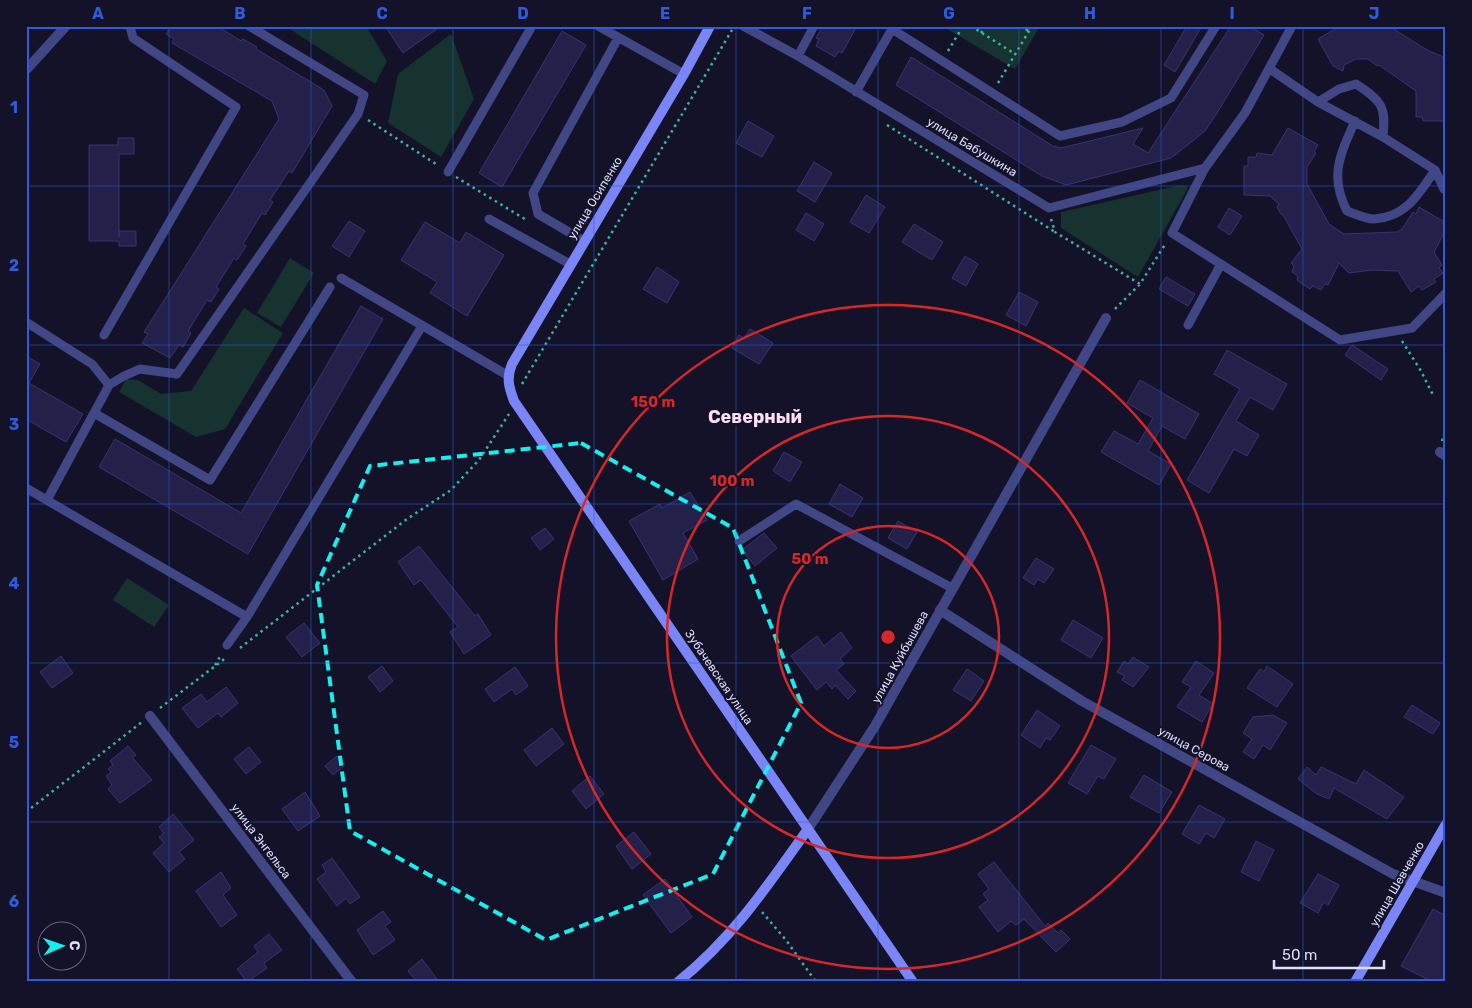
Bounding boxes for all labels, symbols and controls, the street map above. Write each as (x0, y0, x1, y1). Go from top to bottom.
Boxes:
text: A (92, 4, 104, 23)
text: B (234, 4, 246, 23)
text: C (376, 4, 388, 23)
text: D (517, 4, 529, 23)
text: E (660, 4, 670, 23)
text: F (802, 4, 812, 23)
text: G (943, 4, 955, 23)
text: H (1084, 4, 1096, 23)
text: I (1229, 4, 1235, 23)
text: J (1369, 4, 1379, 23)
text: 1 (10, 98, 18, 117)
street label: улица Бабушкина (924, 115, 1020, 179)
street label: улица Осипенко (565, 154, 625, 242)
text: 2 (9, 256, 19, 275)
text: 150 m (631, 393, 675, 411)
district label: Северный (708, 406, 802, 428)
text: 3 (9, 415, 19, 434)
text: 100 m (710, 472, 754, 490)
text: 50 m (792, 550, 828, 568)
text: 4 (9, 574, 20, 593)
street label: улица Куйбышева (869, 608, 931, 706)
street label: Зубачевская улица (682, 627, 756, 727)
centre of rings (879, 628, 897, 646)
street label: улица Серова (1156, 724, 1232, 774)
text: 5 (9, 733, 19, 752)
street label: улица Энгельса (228, 801, 294, 881)
street label: улица Шевченко (1367, 839, 1427, 929)
text: 6 (9, 892, 19, 911)
north arrow (38, 920, 88, 970)
scale bar (1274, 938, 1384, 970)
text: С (66, 940, 83, 951)
text: 50 m (1282, 946, 1317, 964)

